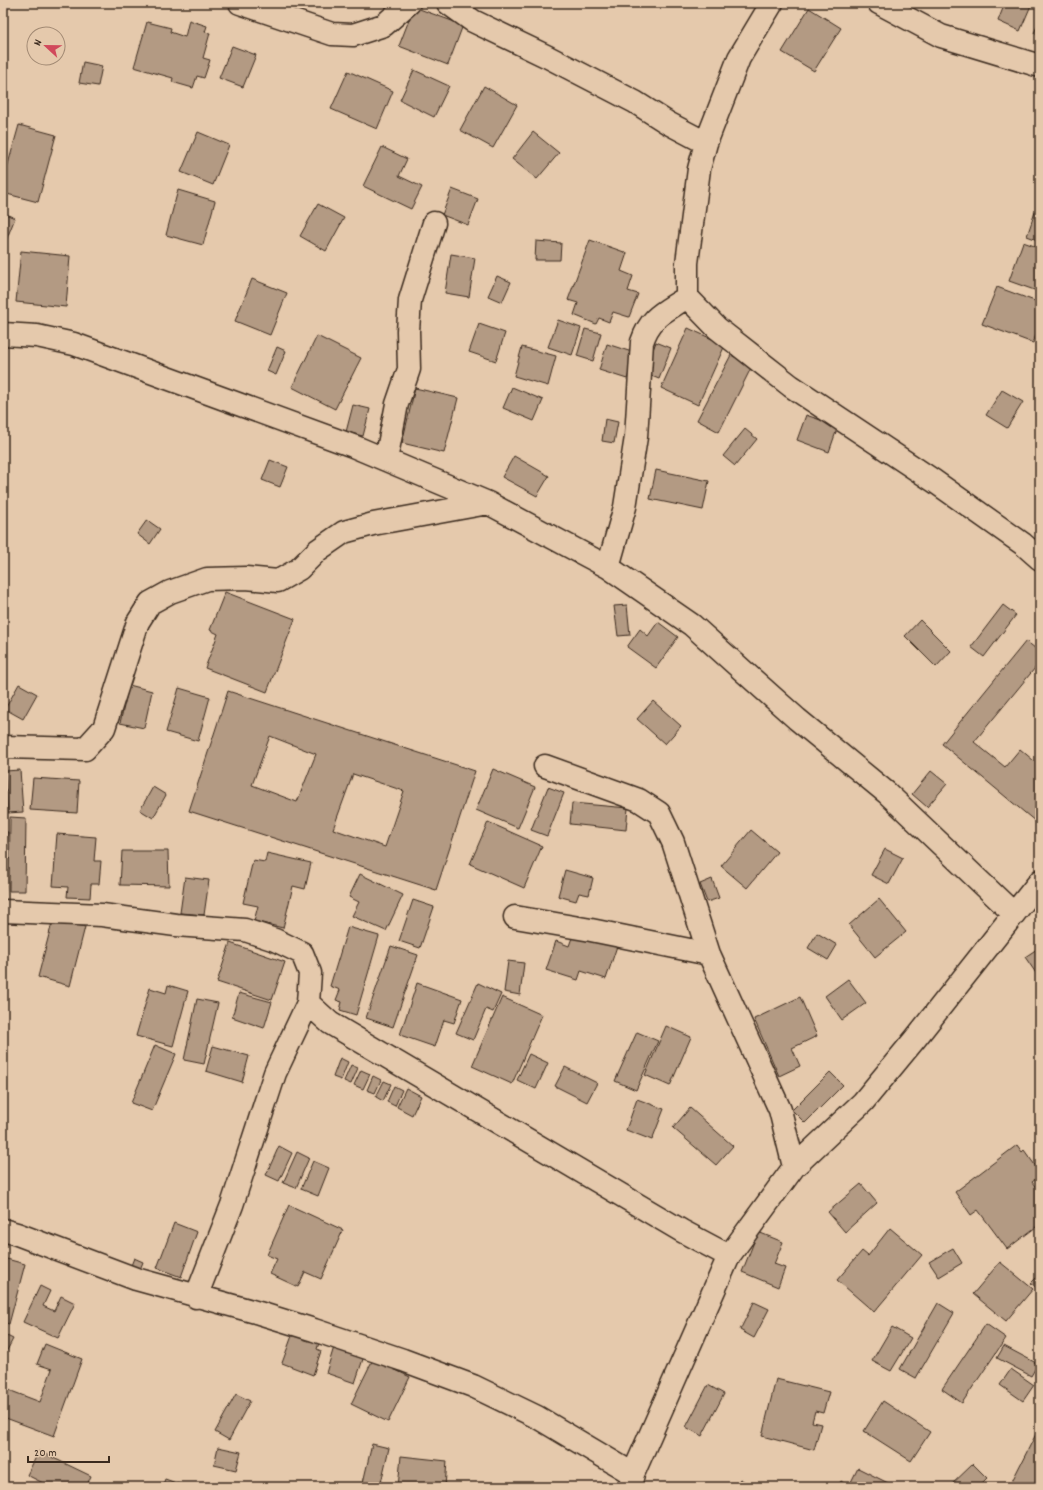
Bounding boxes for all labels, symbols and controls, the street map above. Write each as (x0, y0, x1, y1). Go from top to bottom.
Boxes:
north arrow (26, 26, 66, 66)
text: N (30, 37, 47, 49)
scale bar (28, 1438, 109, 1464)
text: 20 m (34, 1445, 57, 1462)

